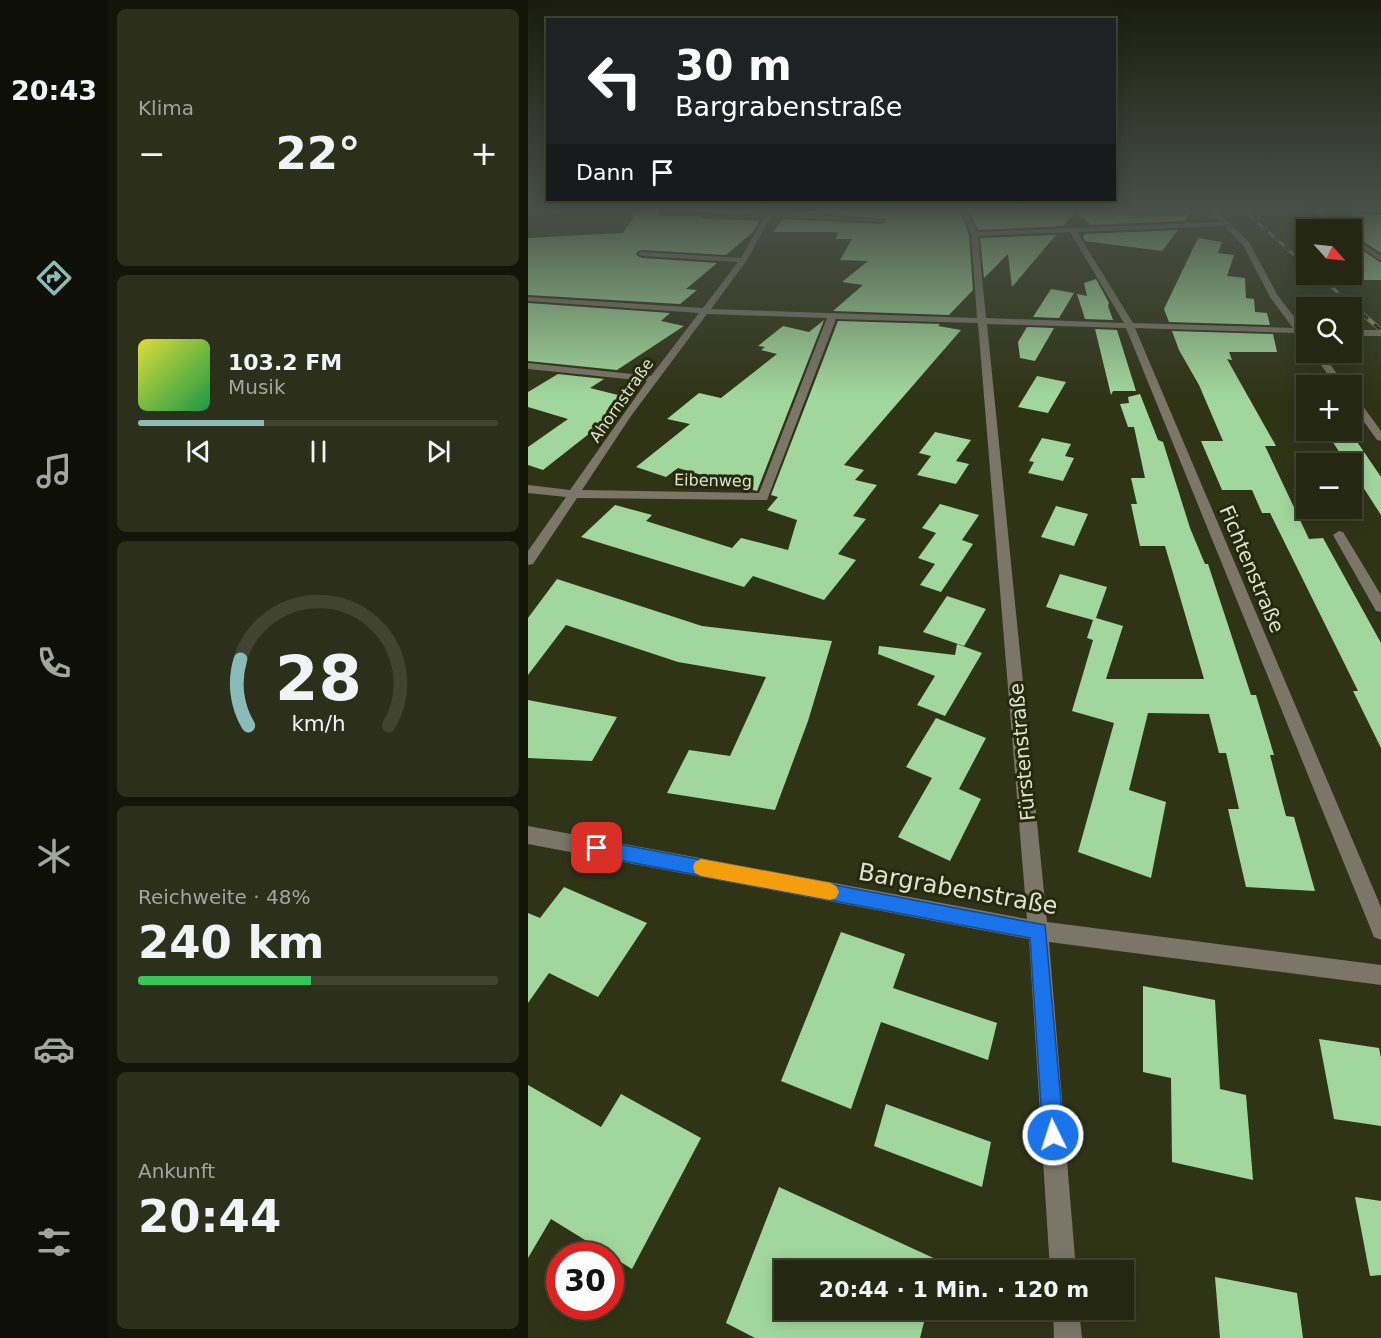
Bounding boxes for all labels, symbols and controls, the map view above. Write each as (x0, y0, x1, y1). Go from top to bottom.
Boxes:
text: 30 m (675, 41, 792, 90)
icon: left (576, 42, 654, 120)
text: 20:43 (11, 75, 97, 106)
text: Bargrabenstraße (675, 91, 902, 122)
text: Klima (138, 96, 194, 120)
text: 22° (275, 127, 361, 180)
text: − (138, 134, 166, 173)
text: + (470, 134, 498, 173)
icon: arrive (646, 156, 679, 189)
text: Dann (576, 160, 634, 185)
north arrow (1296, 219, 1362, 285)
map controls (1296, 219, 1362, 519)
icon: directions (33, 257, 75, 299)
button: search (1296, 297, 1362, 363)
text: 103.2 FM (228, 350, 342, 375)
street label: Ahornstraße (585, 355, 657, 446)
text: Musik (228, 375, 286, 399)
button: + (1296, 375, 1362, 441)
icon: previous (182, 435, 215, 468)
icon: pause (302, 435, 335, 468)
icon: next (422, 435, 455, 468)
icon: music (33, 450, 75, 492)
button: − (1296, 453, 1362, 519)
street label: Eibenweg (674, 470, 752, 491)
street label: Fichtenstraße (1214, 502, 1290, 636)
icon: phone (33, 642, 75, 684)
text: 28 (275, 642, 361, 715)
street label: Fürstenstraße (1004, 682, 1040, 822)
text: km/h (291, 711, 345, 736)
pin (571, 822, 622, 873)
icon: arrive (580, 831, 613, 864)
icon: climate (33, 835, 75, 877)
street label: Bargrabenstraße (856, 858, 1060, 920)
text: Reichweite · 48% (138, 885, 310, 909)
text: 240 km (138, 916, 324, 969)
icon: car (33, 1028, 75, 1070)
position arrow (1021, 1103, 1085, 1167)
text: Ankunft (138, 1159, 215, 1183)
text: 20:44 (138, 1190, 281, 1243)
icon: filters (33, 1221, 75, 1263)
speed limit sign: 30 (546, 1242, 624, 1320)
text: 20:44 · 1 Min. · 120 m (819, 1277, 1089, 1302)

